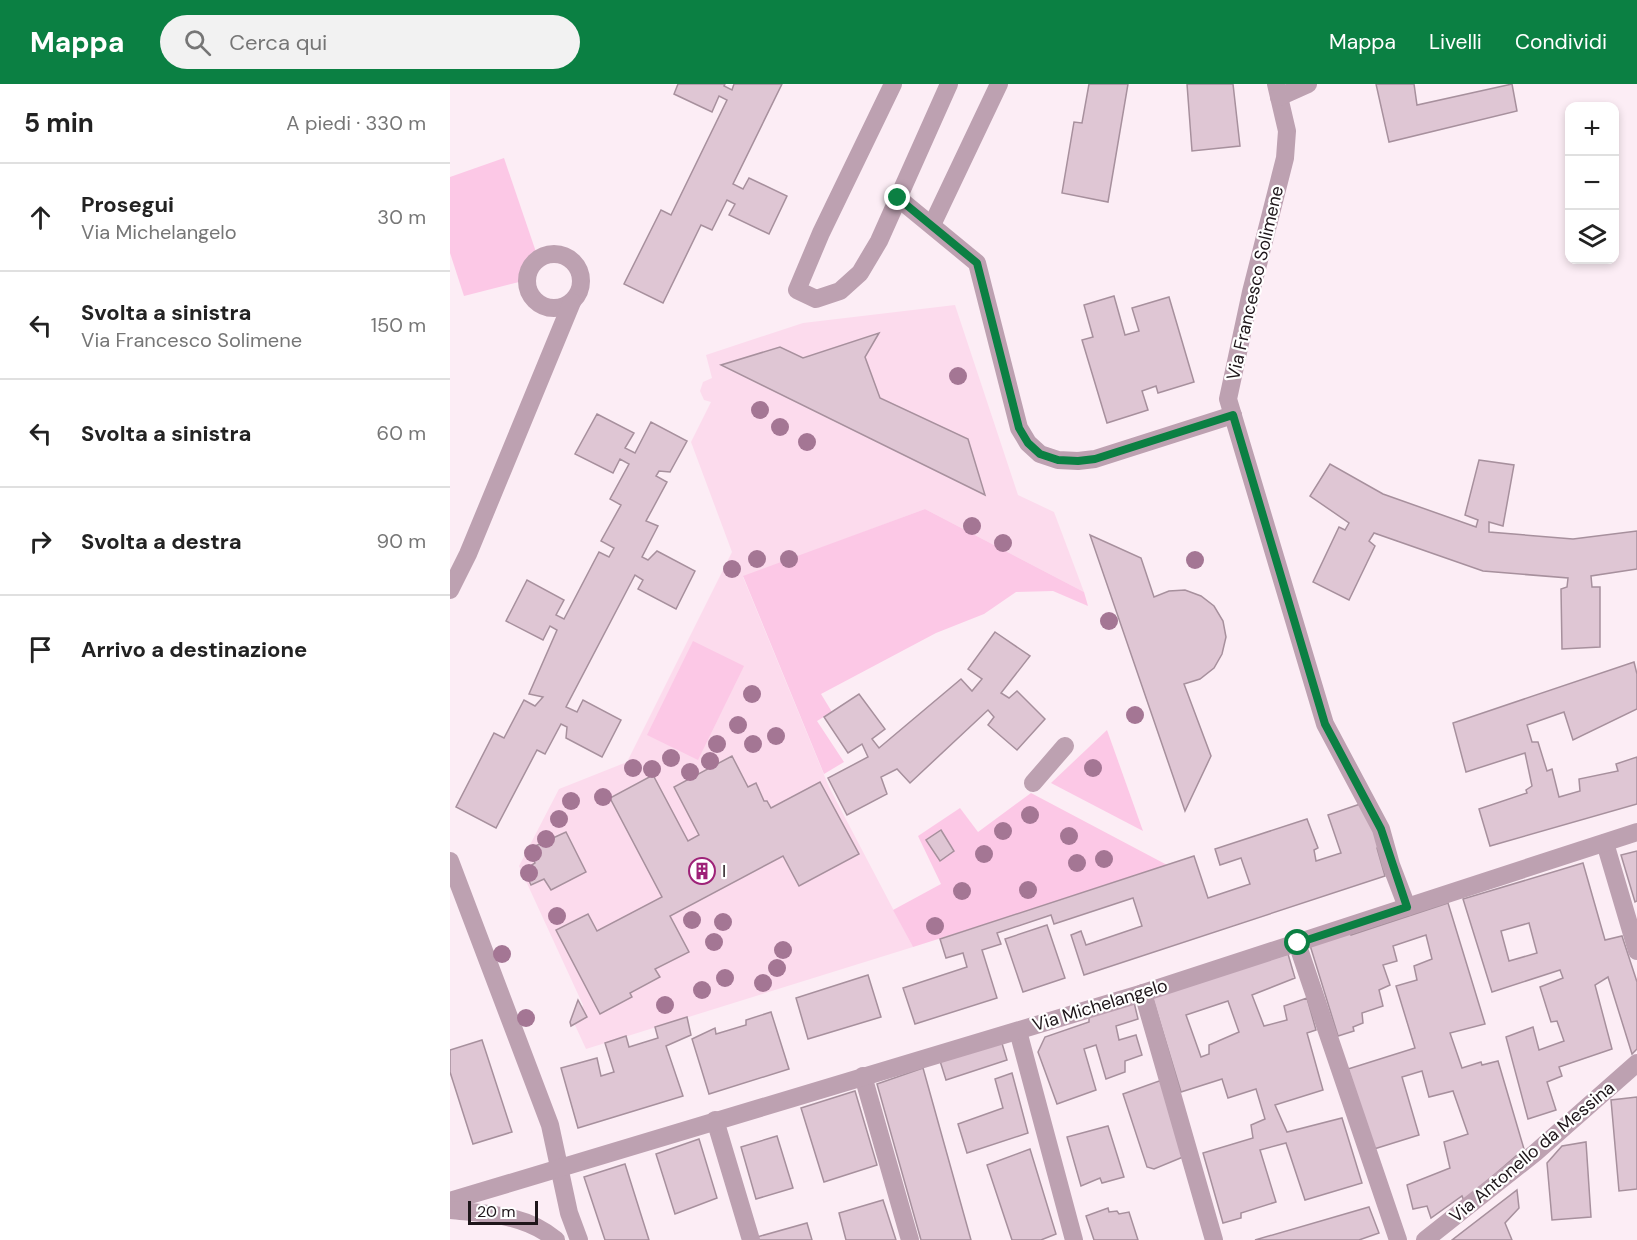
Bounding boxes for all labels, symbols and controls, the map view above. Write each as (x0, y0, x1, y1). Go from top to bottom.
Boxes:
search box (160, 15, 580, 69)
text: Mappa (30, 24, 124, 61)
icon: search (181, 26, 214, 59)
text: Cerca qui (229, 28, 327, 57)
text: Mappa (1329, 28, 1396, 56)
text: Livelli (1429, 28, 1482, 56)
text: Condividi (1515, 28, 1607, 56)
map controls (1565, 102, 1619, 264)
button: + (1565, 102, 1619, 156)
text: 5 min (24, 106, 94, 140)
text: A piedi · 330 m (286, 110, 426, 136)
button: − (1565, 156, 1619, 210)
street label: Via Francesco Solimene (1221, 183, 1289, 383)
route end (884, 184, 910, 210)
text: Prosegui (81, 190, 174, 219)
icon: ahead (24, 201, 57, 234)
text: 30 m (377, 204, 426, 230)
button: layers (1565, 210, 1619, 264)
text: Via Michelangelo (81, 219, 237, 245)
text: Svolta a sinistra (81, 298, 251, 327)
icon: left (24, 309, 57, 342)
text: 150 m (371, 312, 426, 338)
text: Via Francesco Solimene (81, 327, 302, 353)
icon: left (24, 417, 57, 450)
text: Svolta a sinistra (81, 419, 251, 448)
text: 60 m (377, 420, 426, 446)
icon: right (24, 525, 57, 558)
text: Svolta a destra (81, 527, 242, 556)
text: 90 m (377, 528, 426, 554)
icon: arrive (24, 633, 57, 666)
text: Arrivo a destinazione (81, 635, 307, 664)
building icon: I (687, 856, 717, 886)
place label: I (722, 859, 726, 883)
route start (1284, 929, 1310, 955)
street label: Via Michelangelo (1030, 973, 1170, 1037)
street label: Via Antonello da Messina (1444, 1076, 1620, 1228)
scale bar (468, 1198, 538, 1226)
text: 20 m (477, 1201, 516, 1222)

